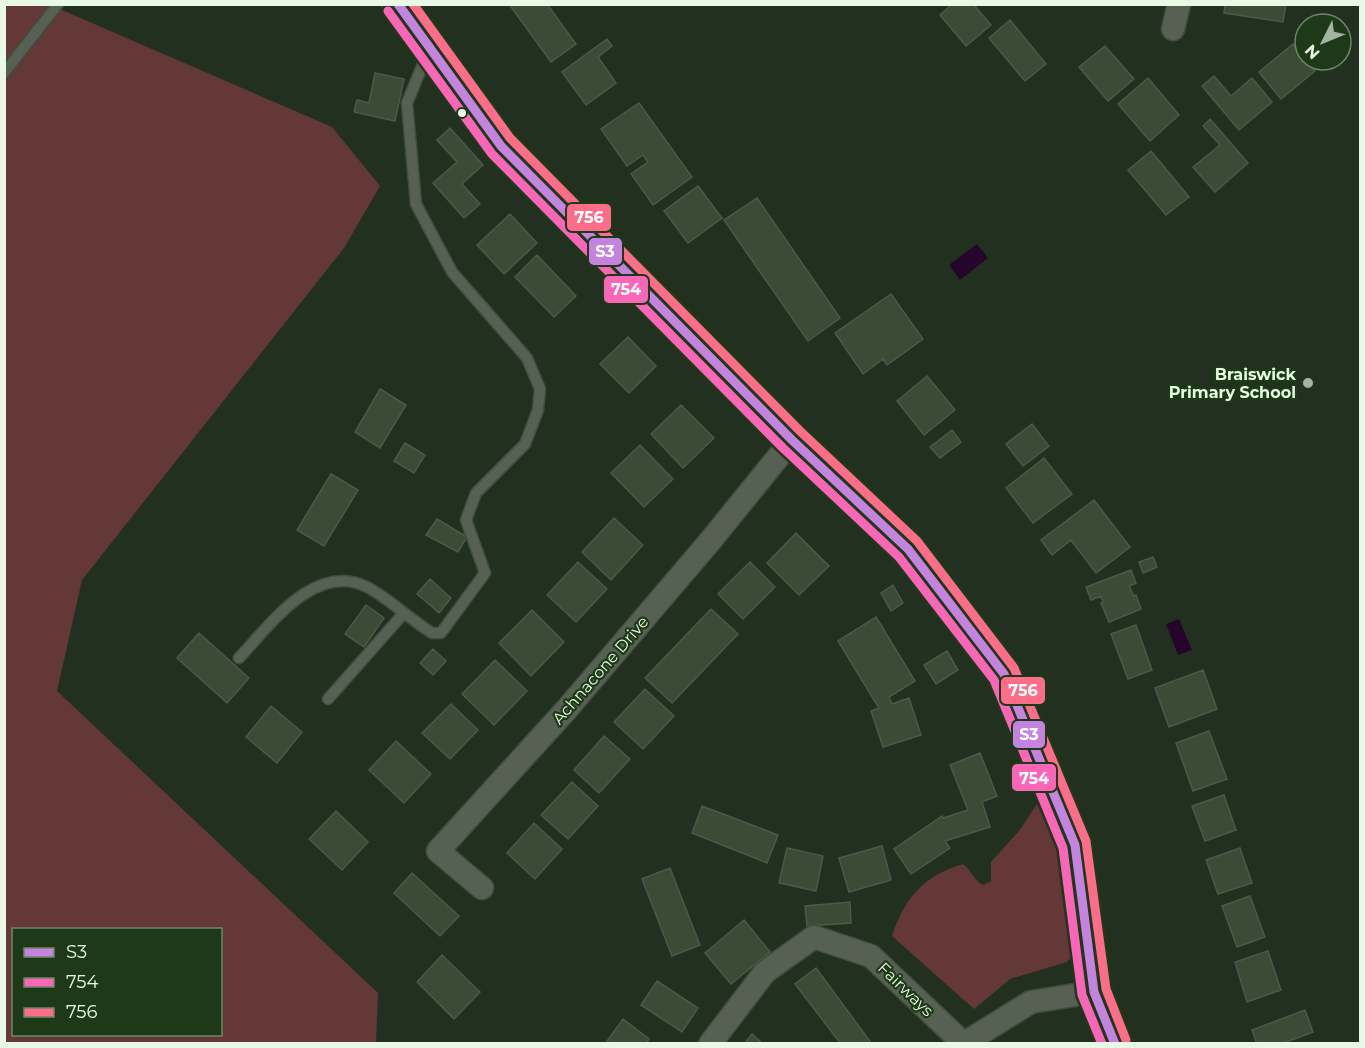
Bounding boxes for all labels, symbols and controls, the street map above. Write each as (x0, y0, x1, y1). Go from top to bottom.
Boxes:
north arrow (1293, 12, 1353, 72)
text: N (1301, 41, 1324, 63)
unlabelled marker (456, 107, 468, 119)
line badge: 756 (566, 203, 612, 232)
text: 756 (574, 208, 604, 227)
line badge: S3 (588, 237, 623, 266)
text: S3 (595, 242, 615, 261)
line badge: 754 (603, 275, 649, 304)
text: 754 (611, 280, 641, 299)
place label: Braiswick Primary School (1169, 365, 1297, 402)
marker: Braiswick Primary School (1301, 376, 1315, 390)
street label: Achnacone Drive (548, 612, 652, 728)
line badge: 756 (1000, 676, 1046, 705)
text: 756 (1008, 681, 1038, 700)
line badge: S3 (1012, 720, 1046, 749)
text: S3 (1019, 725, 1039, 744)
line badge: 754 (1011, 763, 1057, 792)
text: 754 (1019, 769, 1049, 788)
legend (12, 928, 222, 1036)
text: S3 (66, 941, 87, 963)
street label: Fairways (874, 958, 937, 1020)
text: 754 (66, 971, 98, 993)
text: 756 (66, 1001, 97, 1023)

